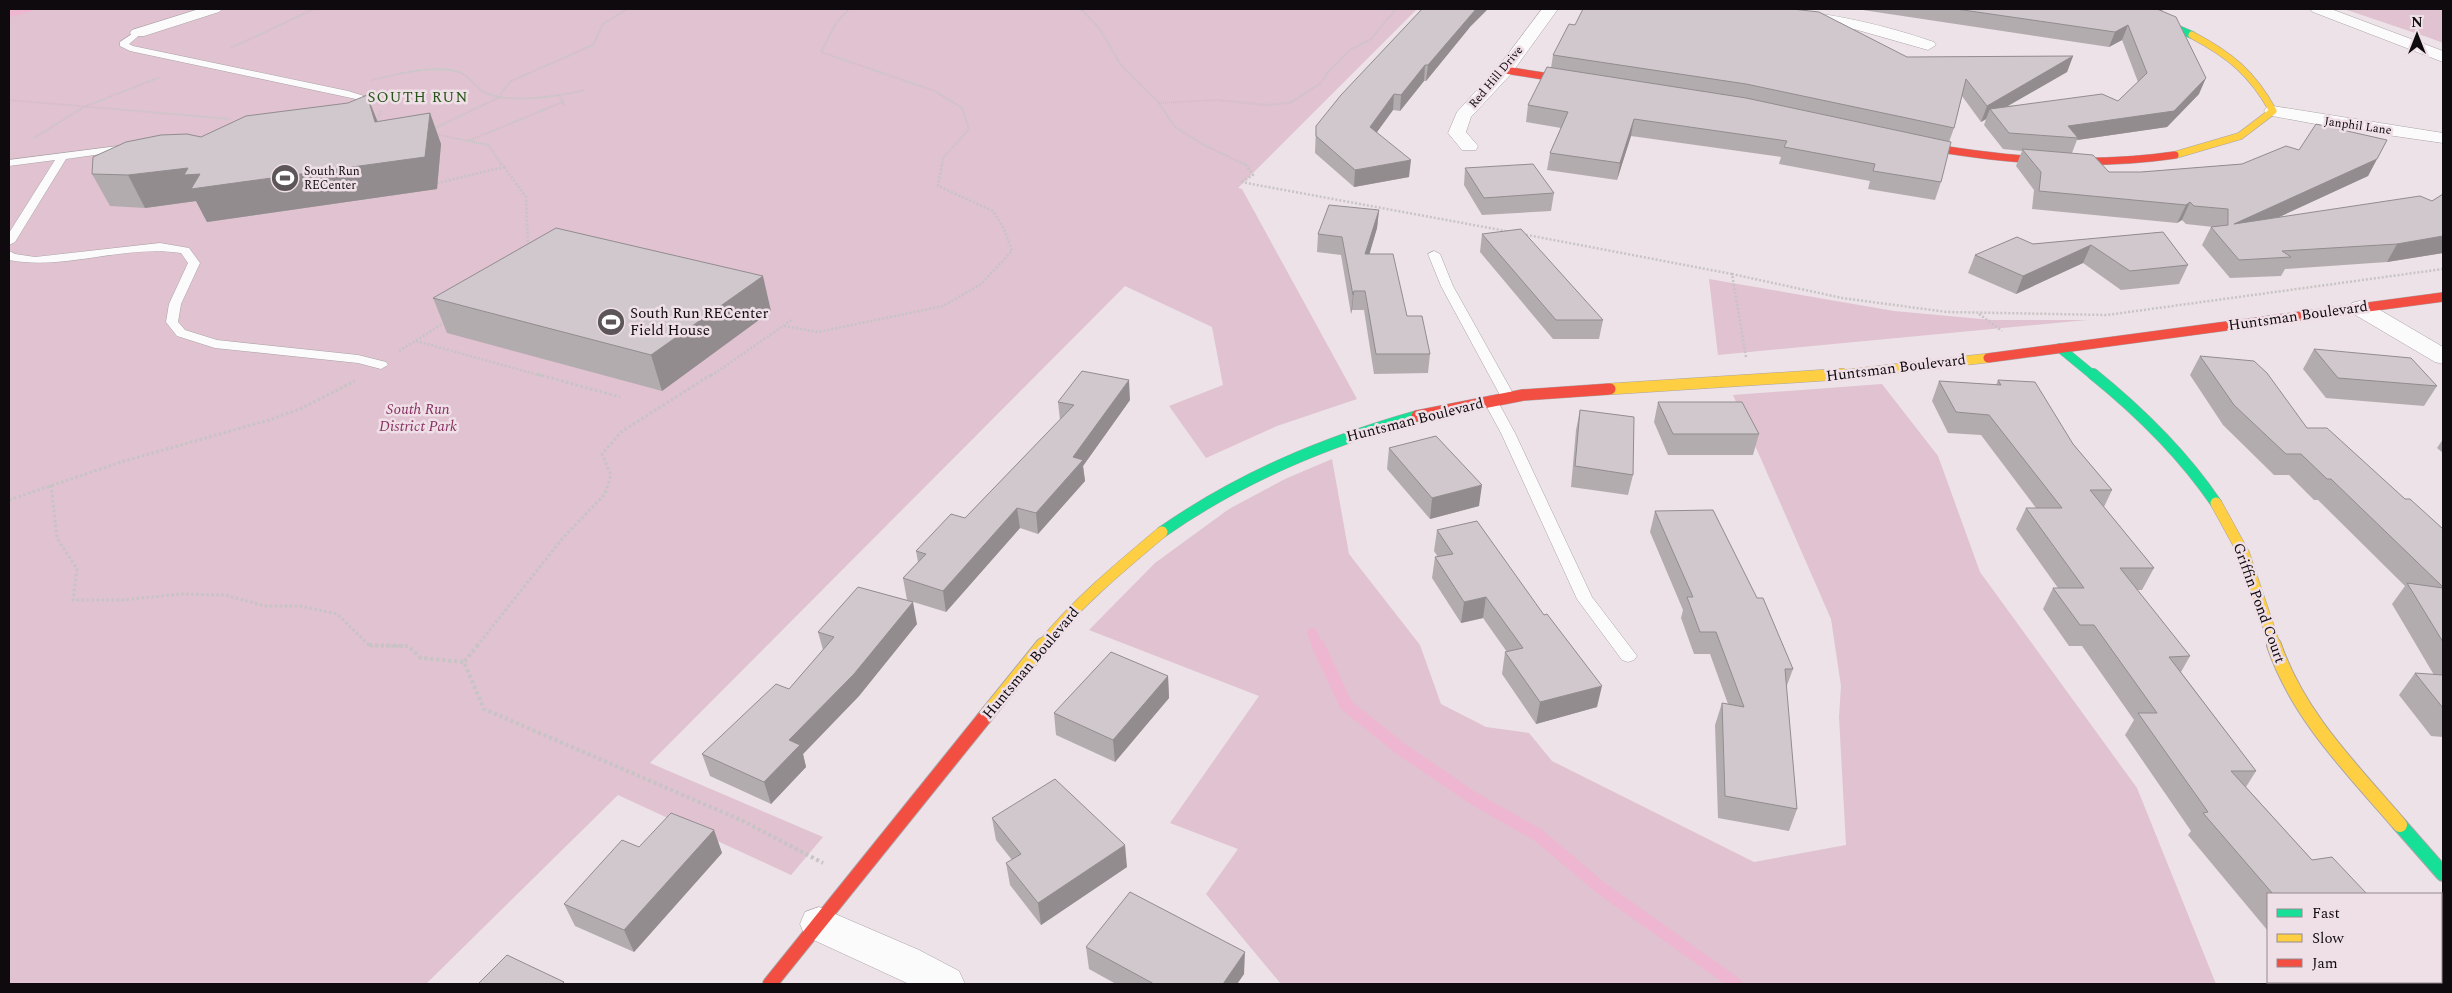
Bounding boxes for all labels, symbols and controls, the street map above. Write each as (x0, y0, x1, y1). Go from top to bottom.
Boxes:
north arrow (2392, 10, 2442, 60)
text: N (2411, 12, 2423, 33)
street label: Red Hill Drive (1464, 41, 1528, 112)
district label: SOUTH RUN (368, 86, 468, 109)
street label: Janphil Lane (2323, 112, 2393, 140)
place label: South Run RECenter (304, 162, 360, 195)
sports icon: South Run RECenter (270, 163, 300, 193)
street label: Huntsman Boulevard (2227, 295, 2369, 337)
place label: South Run RECenter Field House (630, 302, 769, 342)
sports icon: South Run RECenter Field House (596, 307, 626, 337)
street label: Huntsman Boulevard (1825, 348, 1967, 388)
street label: Huntsman Boulevard (1344, 392, 1486, 448)
park label: South Run District Park (379, 398, 457, 438)
street label: Griffin Pond Court (2227, 540, 2291, 666)
street label: Huntsman Boulevard (977, 602, 1085, 724)
legend (2267, 893, 2442, 983)
text: Fast (2312, 902, 2340, 925)
text: Slow (2312, 927, 2344, 950)
text: Jam (2312, 952, 2338, 975)

